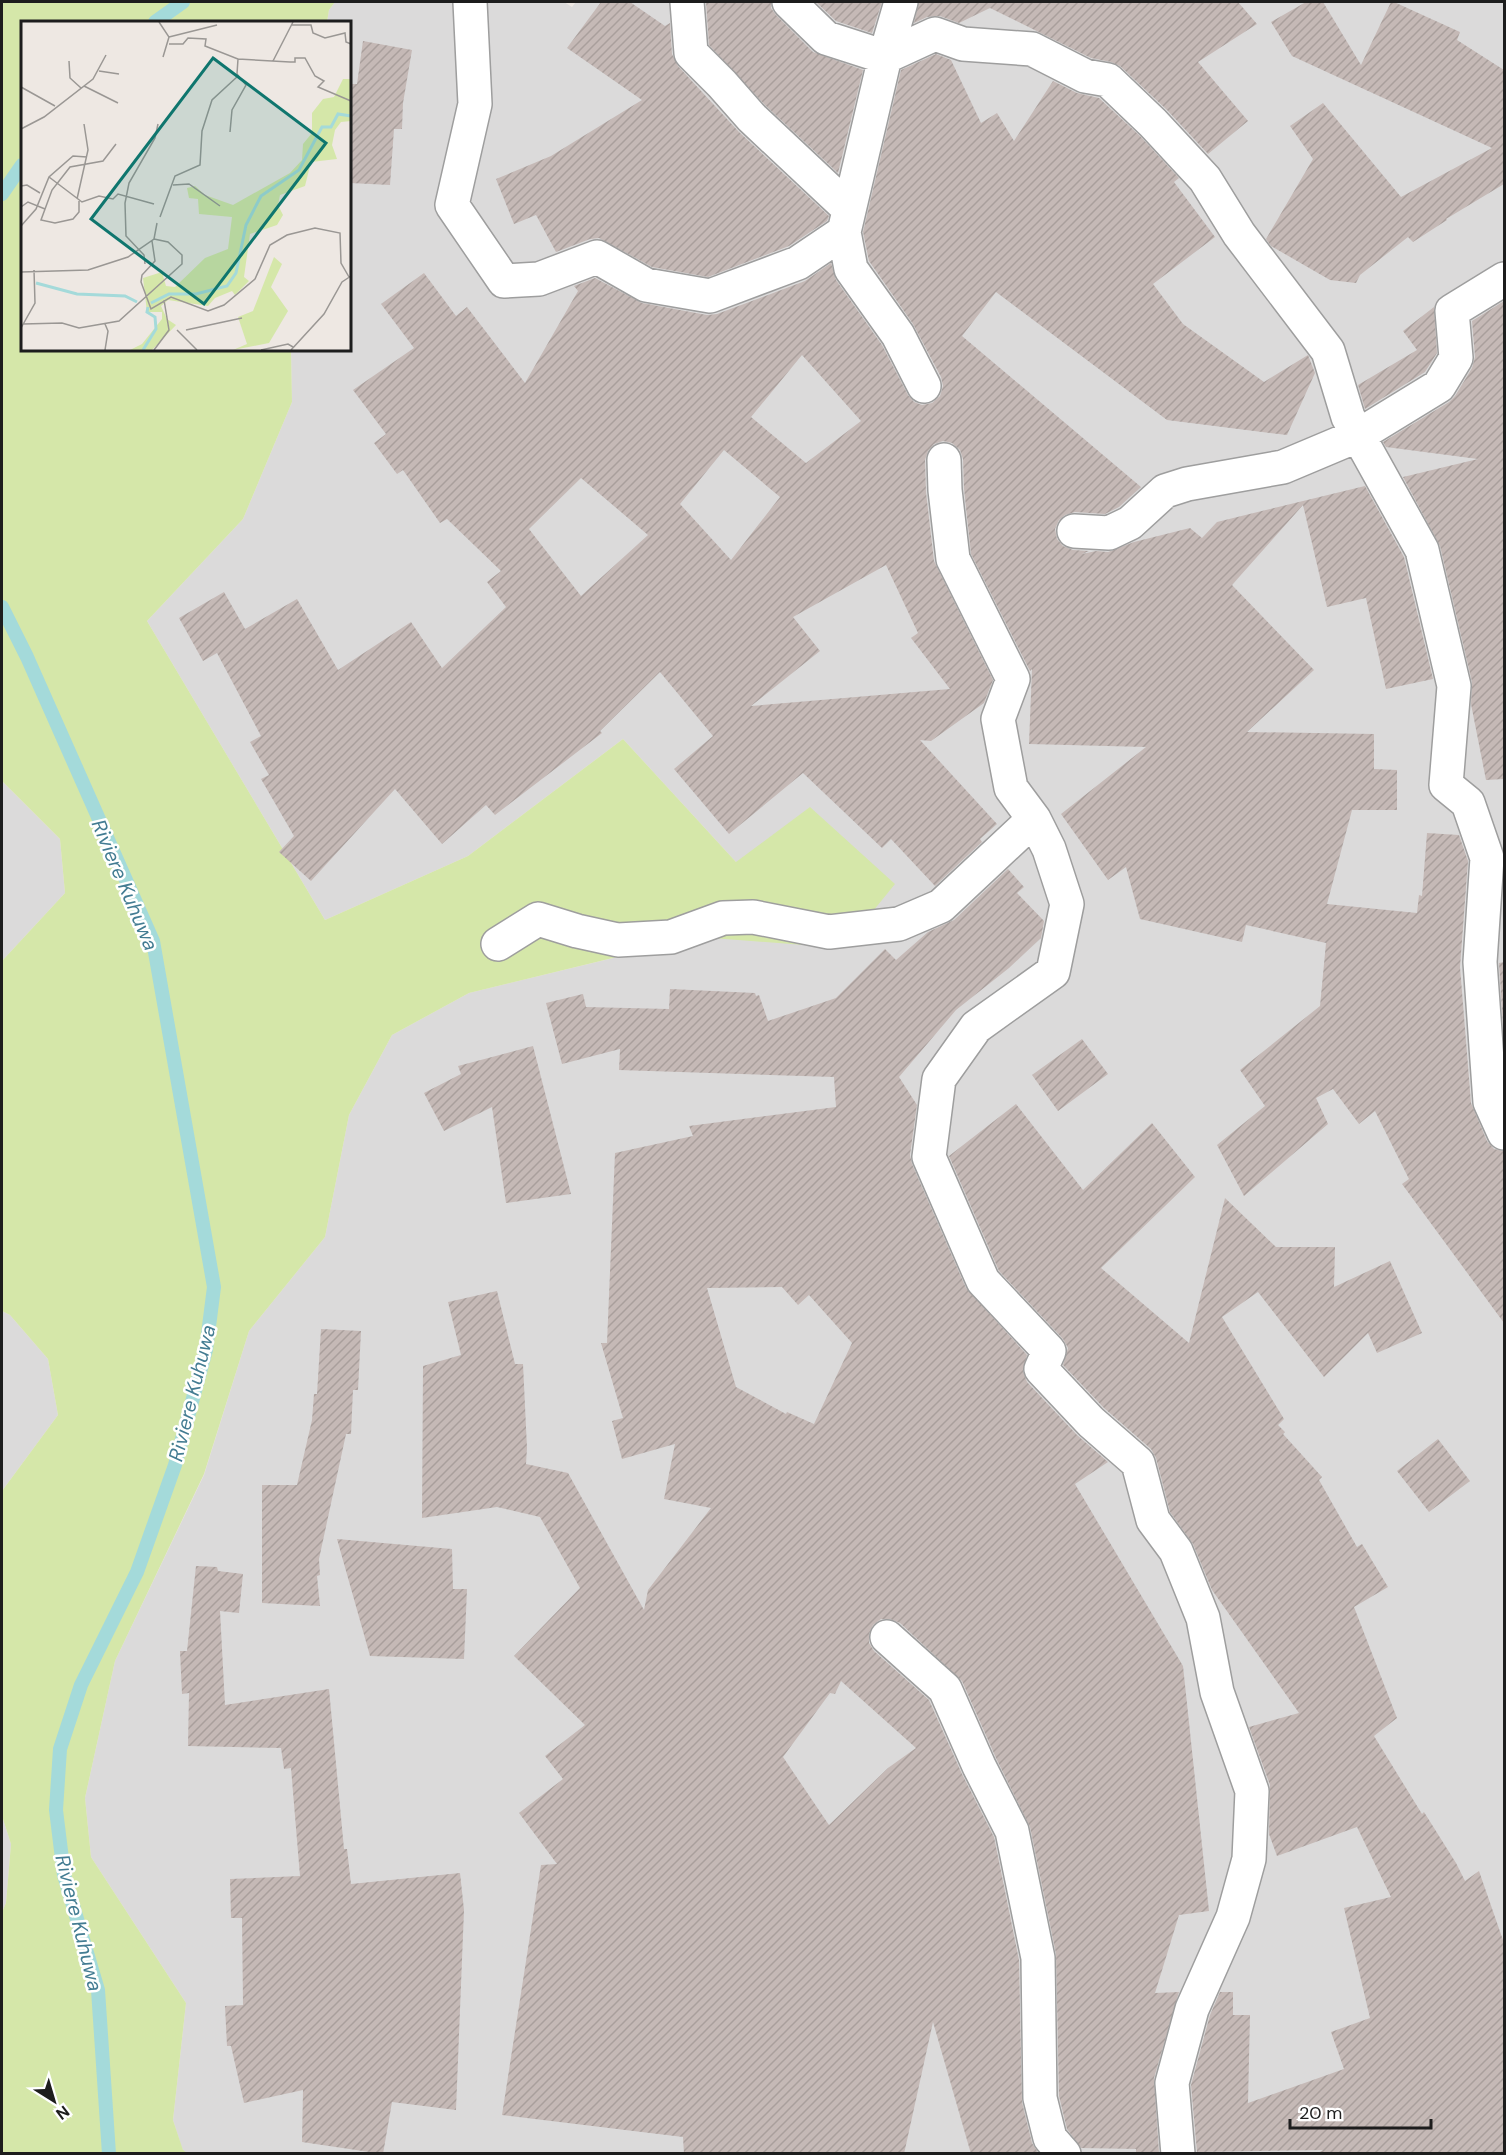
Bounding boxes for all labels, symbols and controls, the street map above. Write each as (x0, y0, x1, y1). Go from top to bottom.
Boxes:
inset map (21, 21, 351, 351)
water label: Riviere Kuhuwa (86, 816, 164, 954)
water label: Riviere Kuhuwa (162, 1322, 222, 1464)
water label: Riviere Kuhuwa (49, 1852, 109, 1994)
north arrow (24, 2071, 84, 2131)
scale bar (1290, 2092, 1431, 2130)
text: N (52, 2101, 74, 2124)
text: 20 m (1299, 2101, 1342, 2125)

